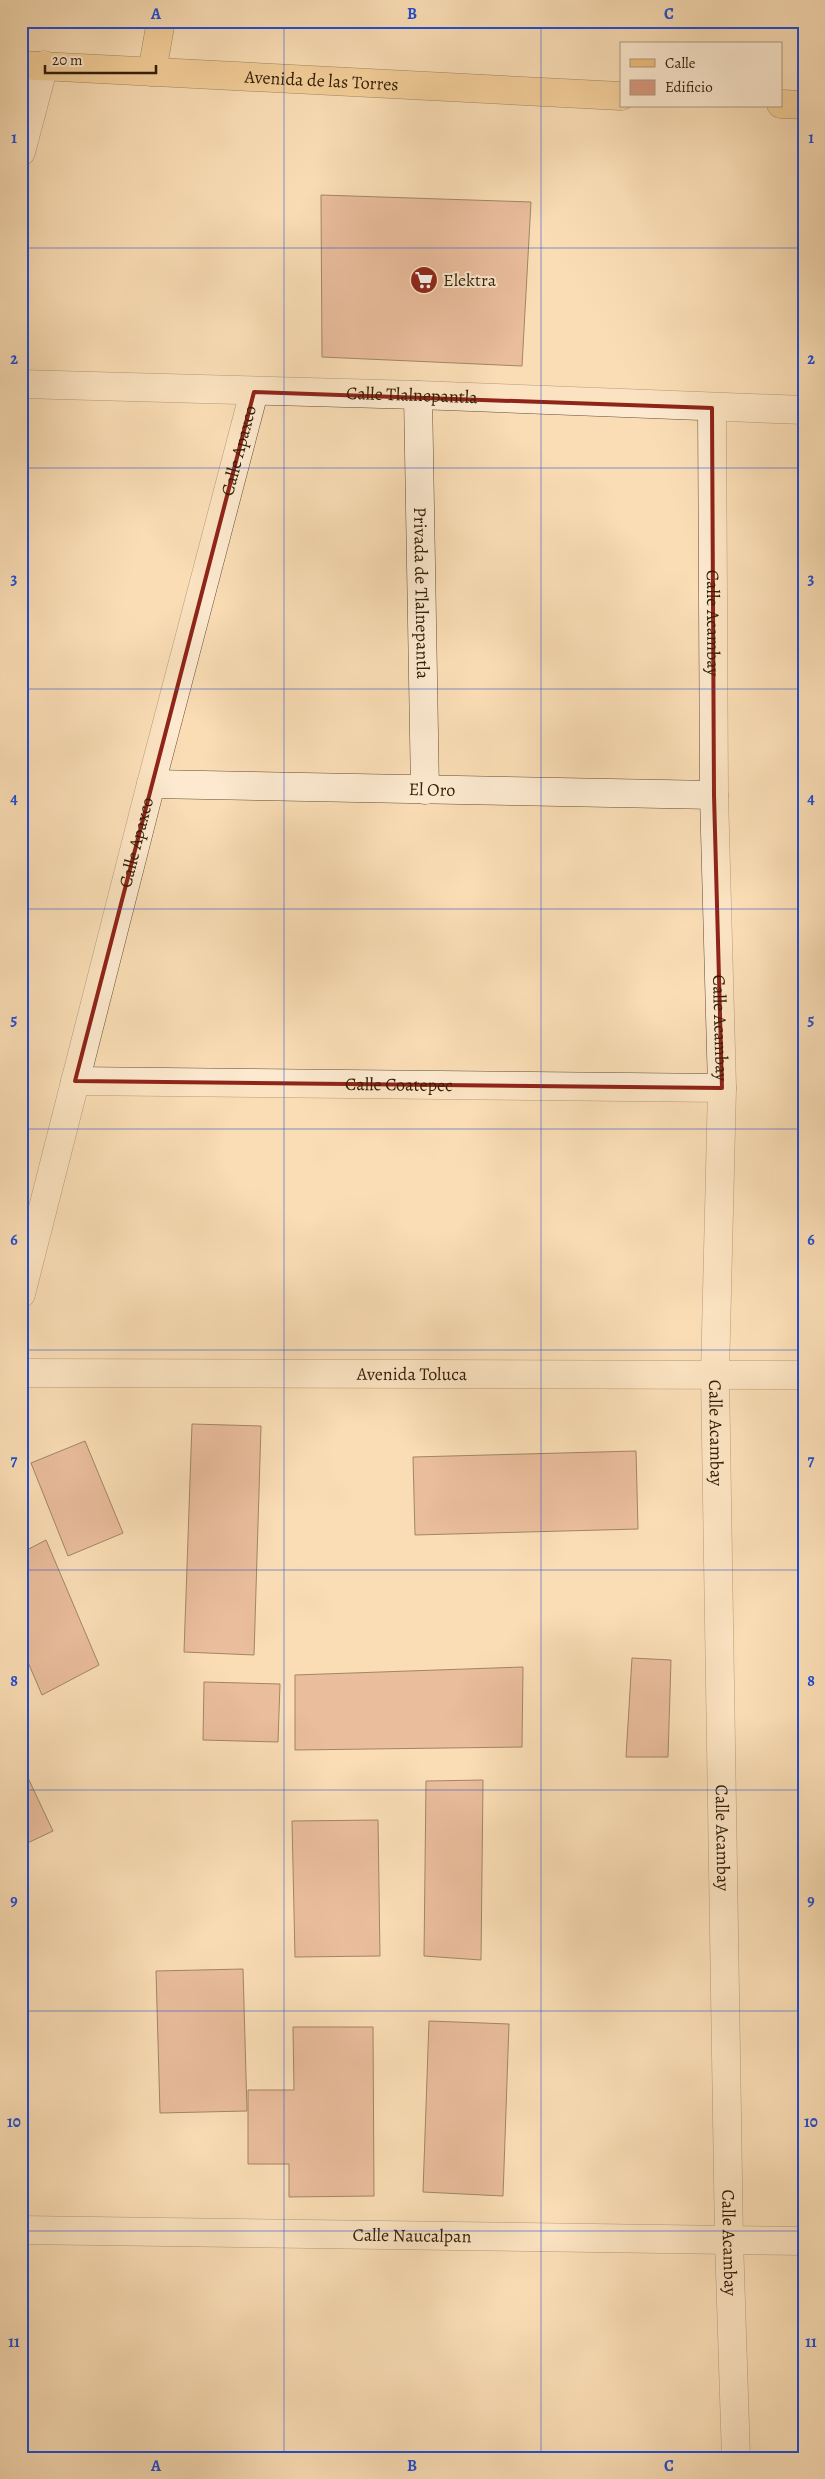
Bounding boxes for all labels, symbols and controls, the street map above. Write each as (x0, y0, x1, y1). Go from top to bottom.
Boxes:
text: A (150, 3, 162, 25)
text: B (407, 3, 417, 25)
text: C (664, 3, 674, 25)
scale bar (45, 42, 156, 74)
legend (620, 42, 782, 108)
text: 20 m (52, 50, 83, 70)
text: Calle (665, 53, 696, 73)
street label: Avenida de las Torres (243, 65, 399, 96)
text: Edificio (665, 77, 713, 97)
text: 1 (11, 127, 17, 149)
text: 1 (808, 127, 814, 149)
supermarket icon: Elektra (409, 265, 439, 295)
place label: Elektra (443, 268, 497, 292)
text: 2 (10, 348, 18, 370)
text: 2 (807, 348, 815, 370)
street label: Calle Tlalnepantla (346, 381, 479, 409)
street label: Calle Apaxco (215, 403, 262, 499)
street label: Privada de Tlalnepantla (408, 507, 435, 680)
text: 3 (11, 568, 18, 590)
text: 3 (808, 568, 815, 590)
street label: Calle Acambay (701, 570, 725, 677)
street label: El Oro (408, 777, 456, 802)
text: 4 (10, 788, 18, 810)
text: 4 (807, 788, 815, 810)
street label: Calle Apaxco (113, 795, 159, 890)
street label: Calle Acambay (707, 974, 734, 1082)
text: 5 (11, 1009, 18, 1031)
text: 5 (808, 1009, 815, 1031)
street label: Calle Coatepec (345, 1072, 453, 1097)
text: 6 (10, 1229, 18, 1251)
text: 6 (807, 1229, 815, 1251)
street label: Avenida Toluca (356, 1362, 468, 1386)
street label: Calle Acambay (703, 1379, 729, 1487)
text: 7 (11, 1450, 18, 1472)
text: 7 (808, 1450, 815, 1472)
text: 8 (10, 1670, 18, 1692)
text: 8 (807, 1670, 815, 1692)
street label: Calle Acambay (710, 1784, 735, 1892)
text: 9 (10, 1890, 18, 1912)
text: 9 (807, 1890, 815, 1912)
text: 10 (7, 2111, 21, 2133)
text: 10 (804, 2111, 818, 2133)
street label: Calle Acambay (716, 2189, 743, 2297)
street label: Calle Naucalpan (352, 2223, 472, 2248)
text: 11 (8, 2331, 20, 2353)
text: 11 (805, 2331, 817, 2353)
text: A (150, 2455, 162, 2477)
text: B (407, 2455, 417, 2477)
text: C (664, 2455, 674, 2477)

